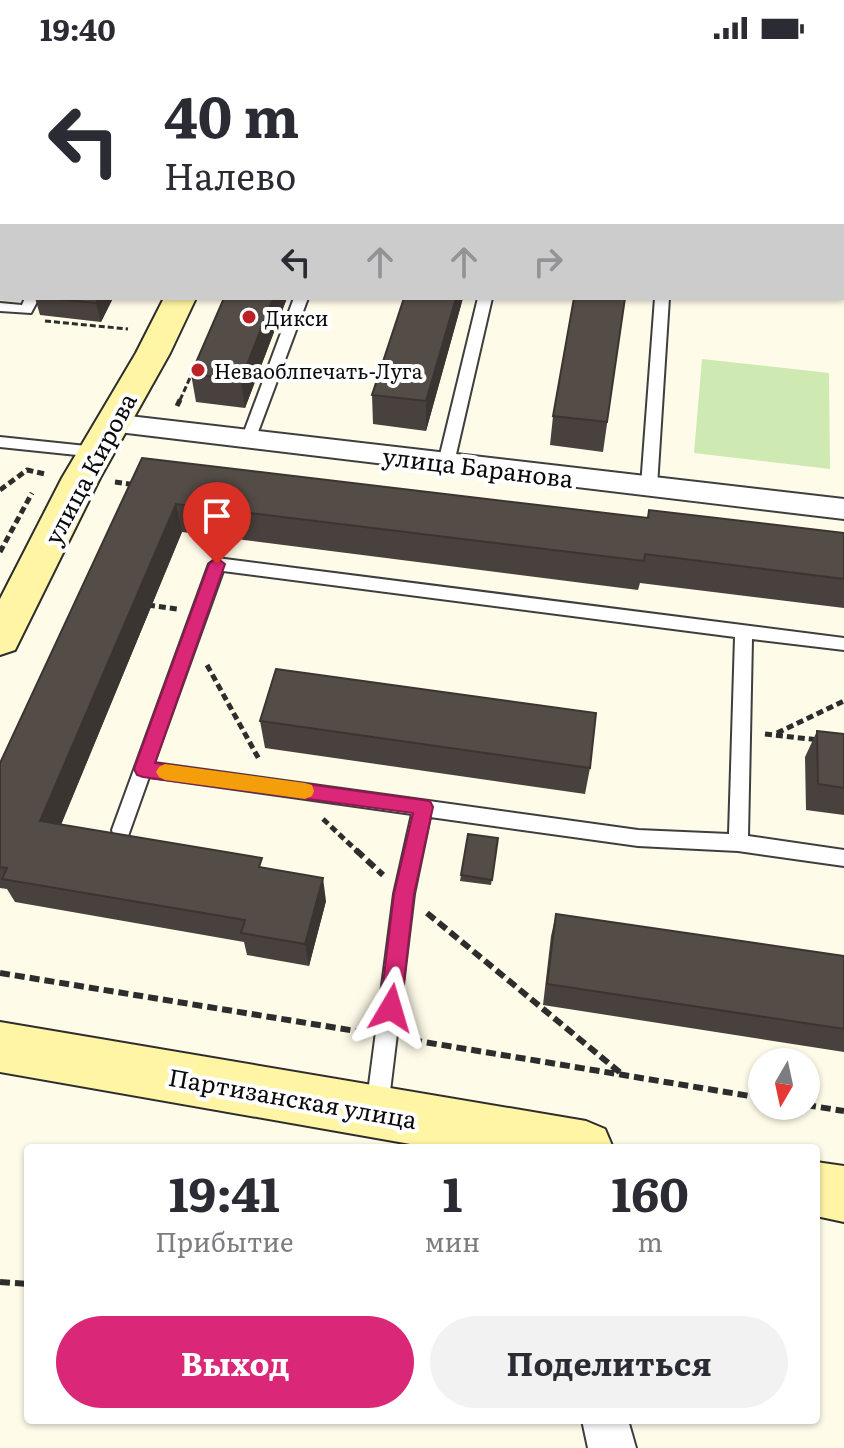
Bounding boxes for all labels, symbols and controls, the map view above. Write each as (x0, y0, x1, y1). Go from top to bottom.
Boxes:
text: 19:40 (40, 6, 116, 50)
text: 40 m (164, 72, 299, 155)
icon: left (32, 88, 136, 192)
text: Налево (164, 148, 296, 201)
icon: left (274, 240, 318, 284)
icon: ahead (358, 240, 402, 284)
icon: ahead (442, 240, 486, 284)
icon: right (526, 240, 570, 284)
place label: Дикси (265, 302, 328, 332)
marker: Дикси (240, 308, 258, 326)
place label: Неваоблпечать-Луга (214, 355, 423, 385)
marker: Неваоблпечать-Луга (189, 361, 207, 379)
street label: улица Кирова (34, 386, 144, 550)
street label: улица Баранова (381, 437, 575, 495)
pin (183, 482, 251, 564)
icon: arrive (195, 494, 239, 538)
position arrow (349, 966, 433, 1050)
north arrow (748, 1048, 820, 1120)
map controls (748, 1048, 820, 1120)
street label: Партизанская улица (166, 1058, 420, 1136)
text: 19:41 (169, 1156, 280, 1227)
text: 1 (442, 1156, 462, 1227)
text: 160 (611, 1156, 689, 1227)
text: Прибытие (155, 1221, 293, 1260)
text: мин (425, 1221, 480, 1260)
text: m (637, 1221, 663, 1260)
button: Выход (56, 1316, 414, 1408)
button: Поделиться (430, 1316, 788, 1408)

